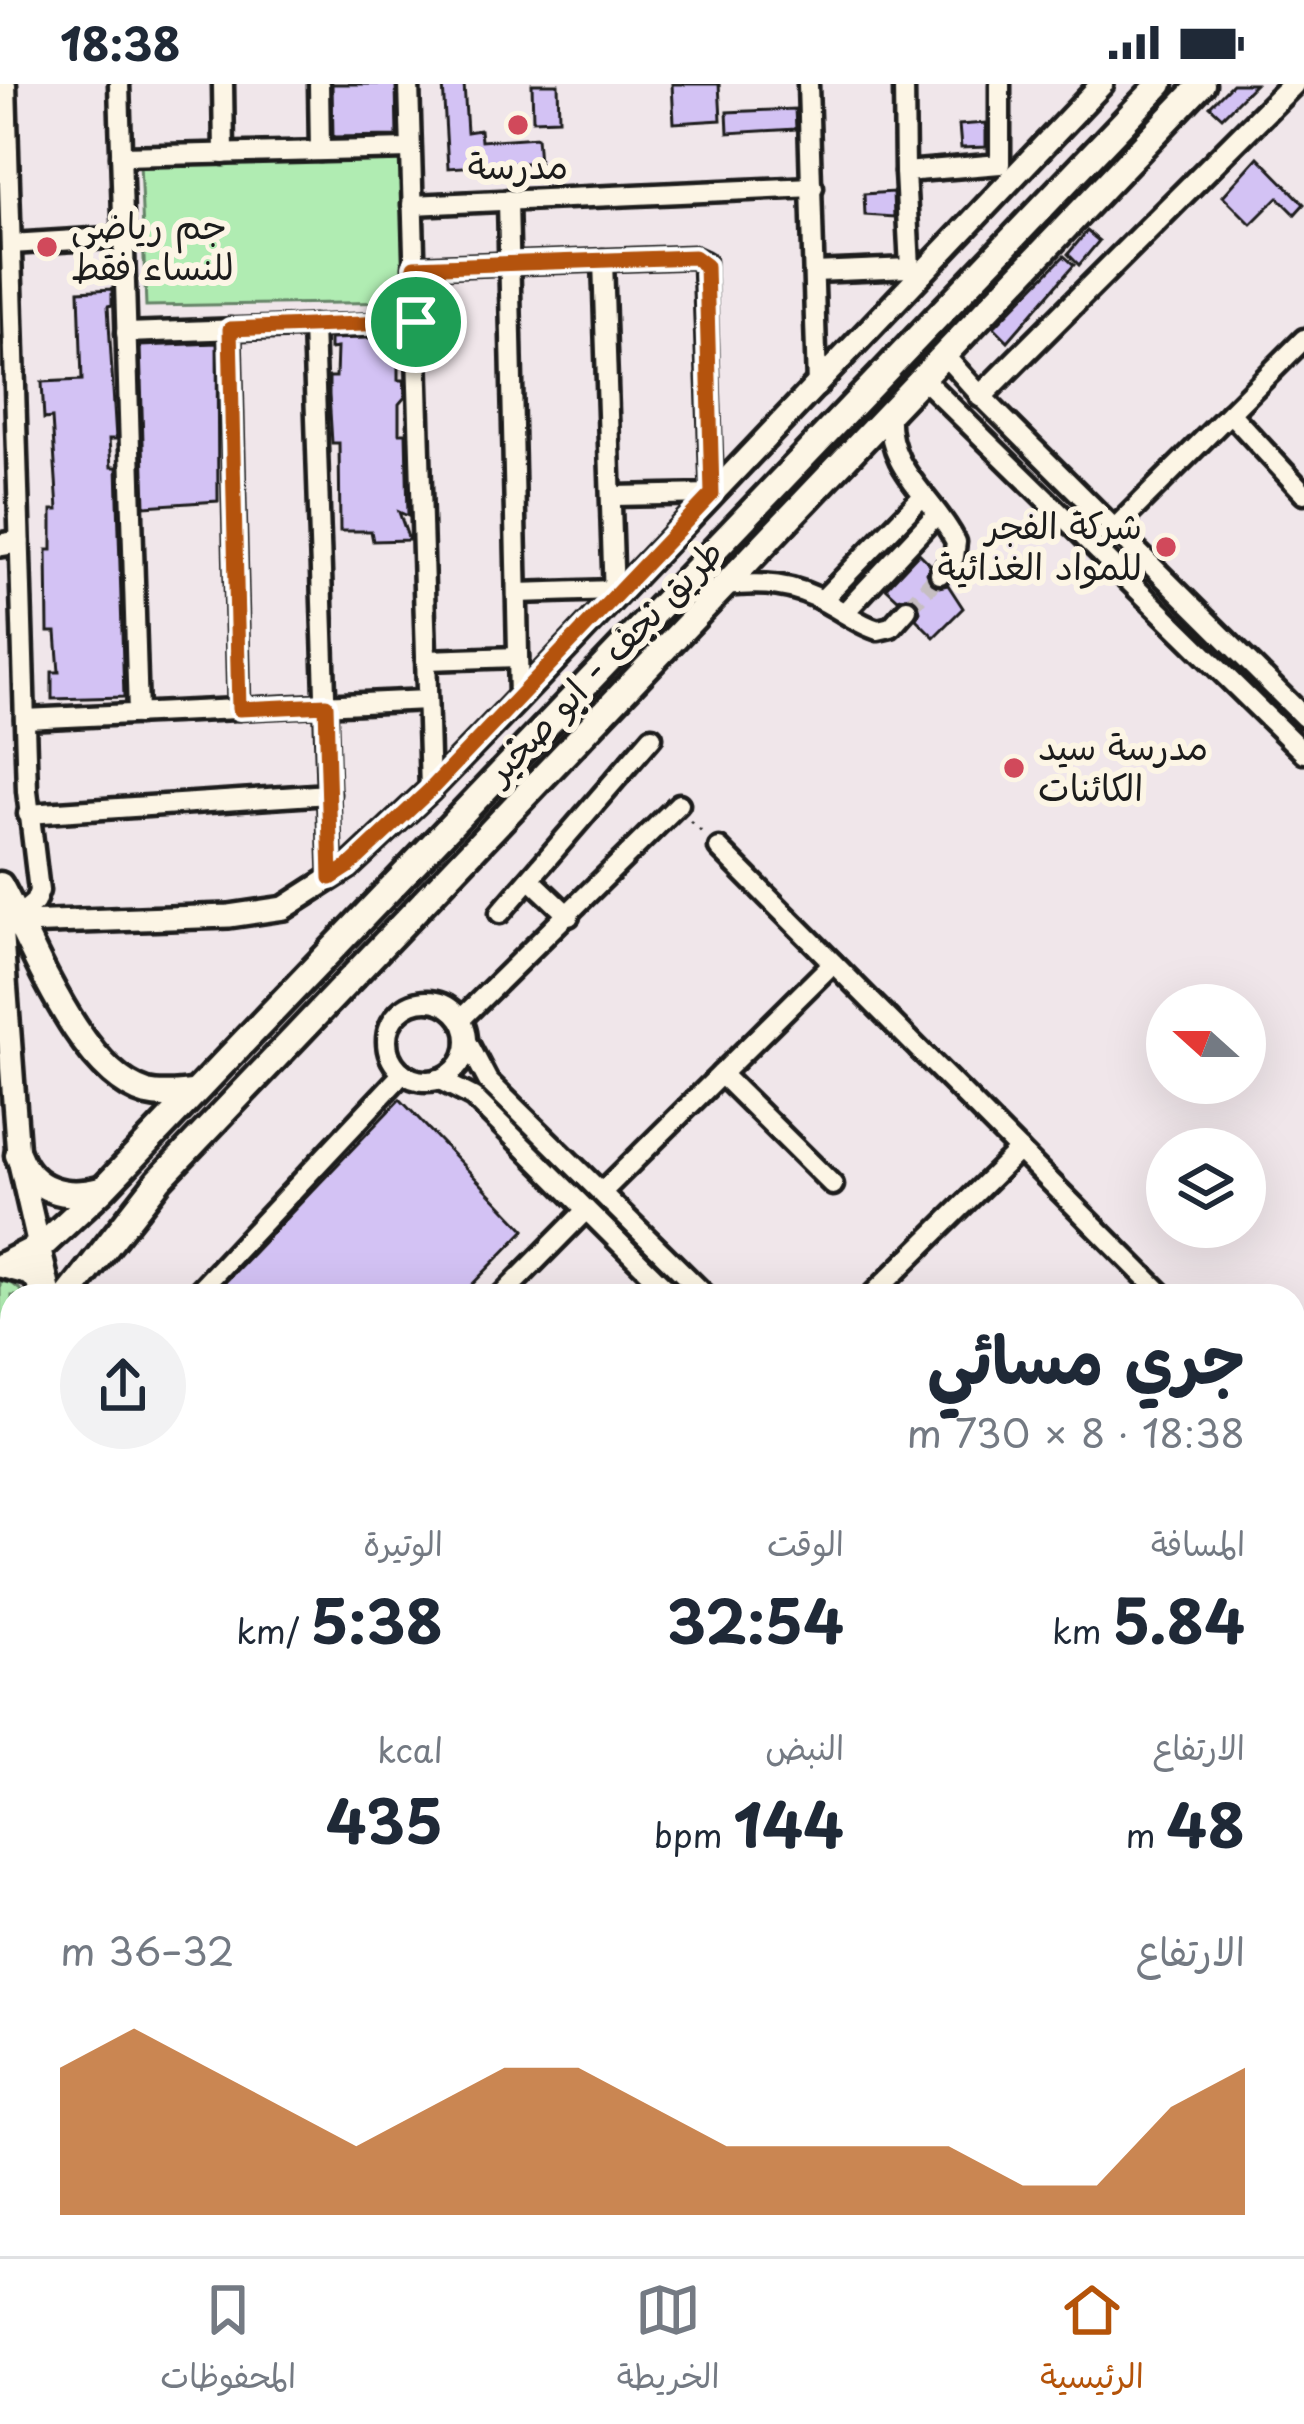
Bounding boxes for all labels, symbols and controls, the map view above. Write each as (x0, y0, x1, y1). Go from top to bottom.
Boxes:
text: 18:38 (60, 8, 181, 76)
marker: مدرسة (505, 112, 531, 138)
place label: مدرسة (468, 137, 568, 191)
place label: جم رياضي للنساء فقط (71, 197, 234, 292)
marker: جم رياضي للنساء فقط (34, 234, 60, 260)
pin (365, 271, 467, 373)
icon: arrive (383, 289, 449, 355)
place label: شركة الفجر للمواد الغذائية (938, 497, 1142, 592)
street label: طريق نجف - ابو صخير (469, 525, 734, 797)
marker: شركة الفجر للمواد الغذائية (1153, 534, 1179, 560)
place label: مدرسة سيد الكائنات (1038, 718, 1208, 813)
marker: مدرسة سيد الكائنات (1001, 755, 1027, 781)
north arrow (1146, 984, 1266, 1104)
map controls (1146, 984, 1266, 1248)
button: layers (1146, 1128, 1266, 1248)
text: جري مسائي (927, 1307, 1245, 1406)
button: share (60, 1323, 186, 1449)
text: 18:38 · 8 × 730 m (907, 1402, 1245, 1461)
text: الوتيرة (363, 1517, 443, 1567)
text: الوقت (767, 1517, 844, 1567)
text: المسافة (1151, 1517, 1245, 1567)
text: 5:38 (310, 1574, 443, 1664)
text: 32:54 (667, 1574, 844, 1664)
text: 5.84 (1112, 1574, 1245, 1664)
text: /km (236, 1605, 310, 1655)
text: km (1052, 1605, 1112, 1655)
text: النبض (765, 1721, 844, 1771)
text: الارتفاع (1152, 1721, 1245, 1771)
text: kcal (377, 1724, 443, 1774)
text: 435 (326, 1774, 443, 1864)
text: 144 (733, 1778, 844, 1868)
text: 48 (1166, 1778, 1245, 1868)
text: bpm (654, 1809, 733, 1859)
text: m (1125, 1809, 1166, 1859)
text: 32–36 m (60, 1920, 234, 1979)
text: الارتفاع (1136, 1920, 1245, 1979)
tab: المحفوظات (160, 2277, 296, 2406)
tab: الخريطة (617, 2277, 720, 2406)
tab: الرئيسية (1040, 2277, 1144, 2406)

